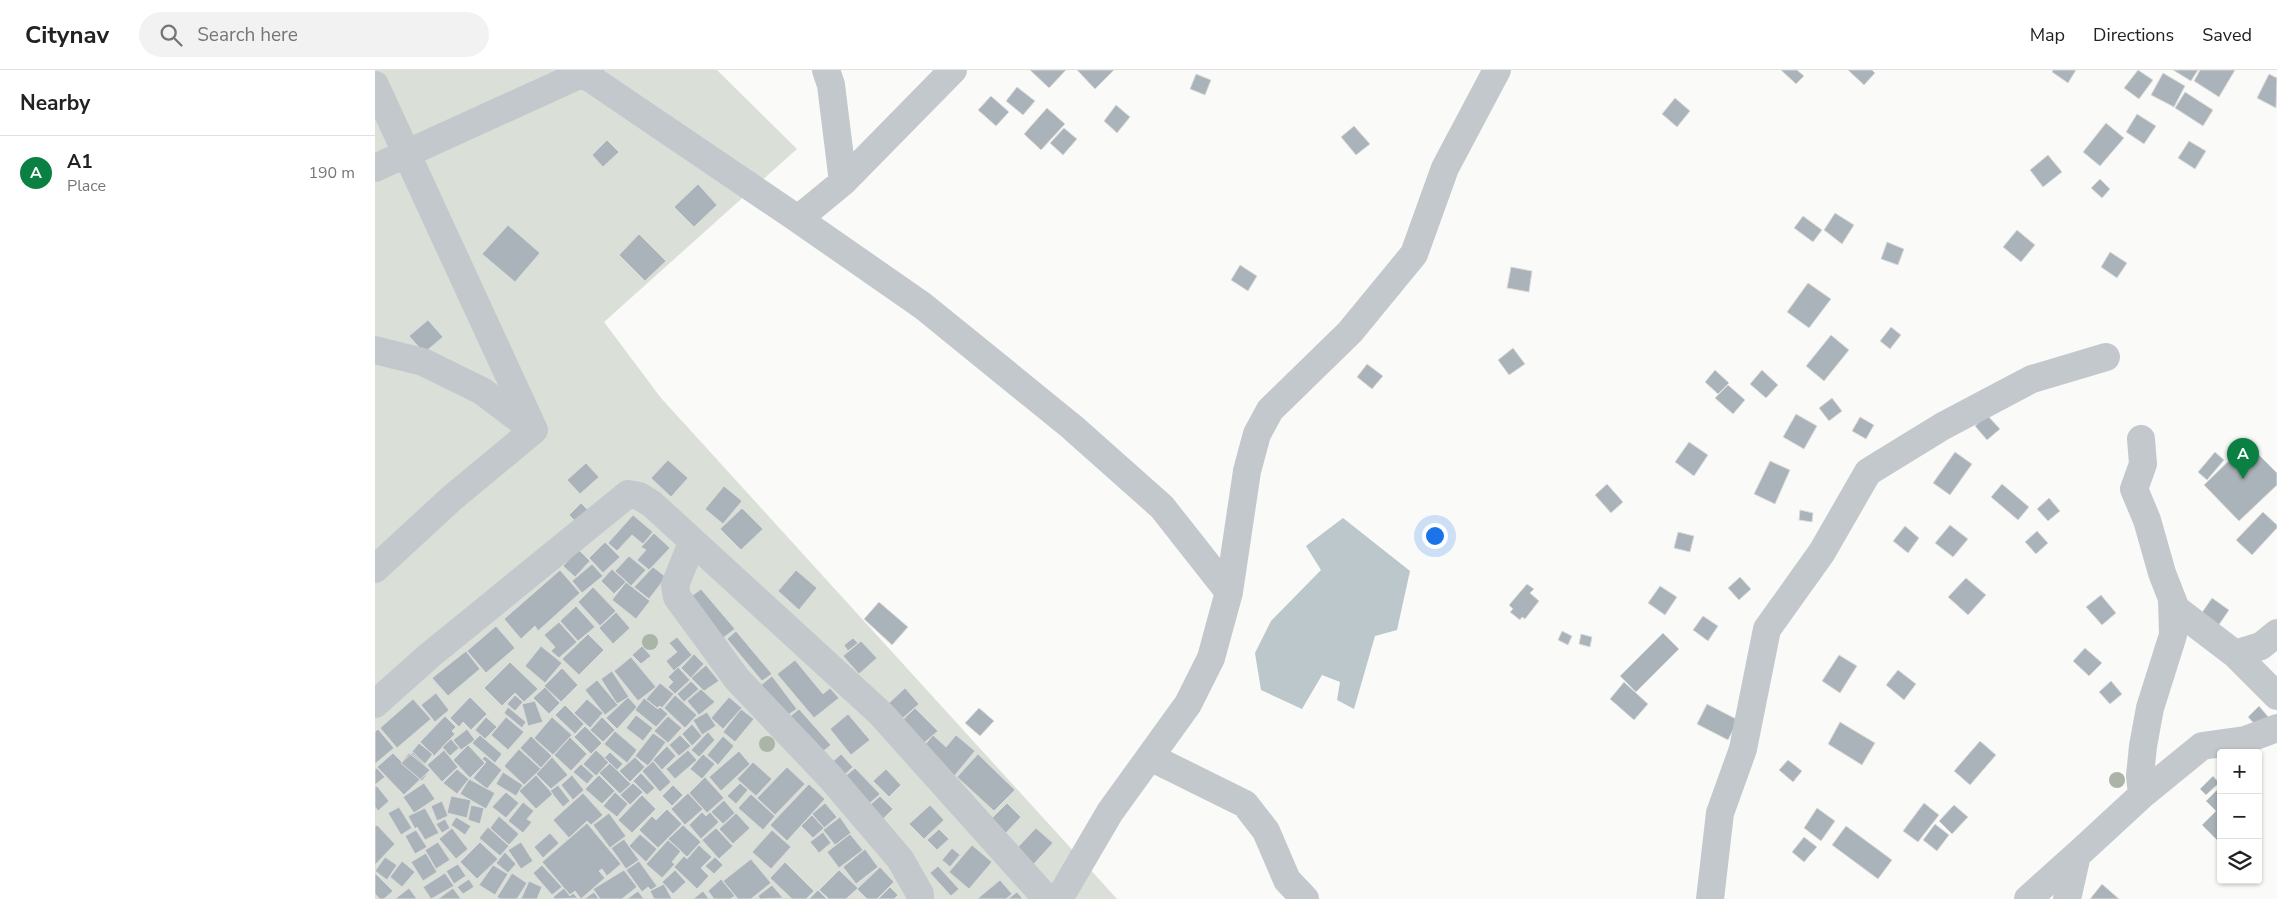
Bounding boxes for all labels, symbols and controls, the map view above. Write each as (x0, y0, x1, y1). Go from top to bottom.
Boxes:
search box (139, 12, 489, 57)
text: Citynav (25, 19, 109, 51)
icon: search (157, 21, 185, 49)
text: Search here (197, 22, 298, 48)
text: Map (2030, 23, 2065, 47)
text: Directions (2093, 23, 2174, 47)
text: Saved (2202, 23, 2252, 47)
text: Nearby (20, 89, 90, 117)
text: A1 (67, 149, 93, 175)
text: A (30, 162, 42, 184)
text: 190 m (308, 162, 355, 184)
text: Place (67, 175, 106, 197)
pin: A (2227, 438, 2259, 479)
your location (1422, 523, 1448, 549)
map controls (2217, 749, 2262, 884)
button: + (2217, 749, 2262, 794)
button: − (2217, 794, 2262, 839)
button: layers (2217, 839, 2262, 884)

